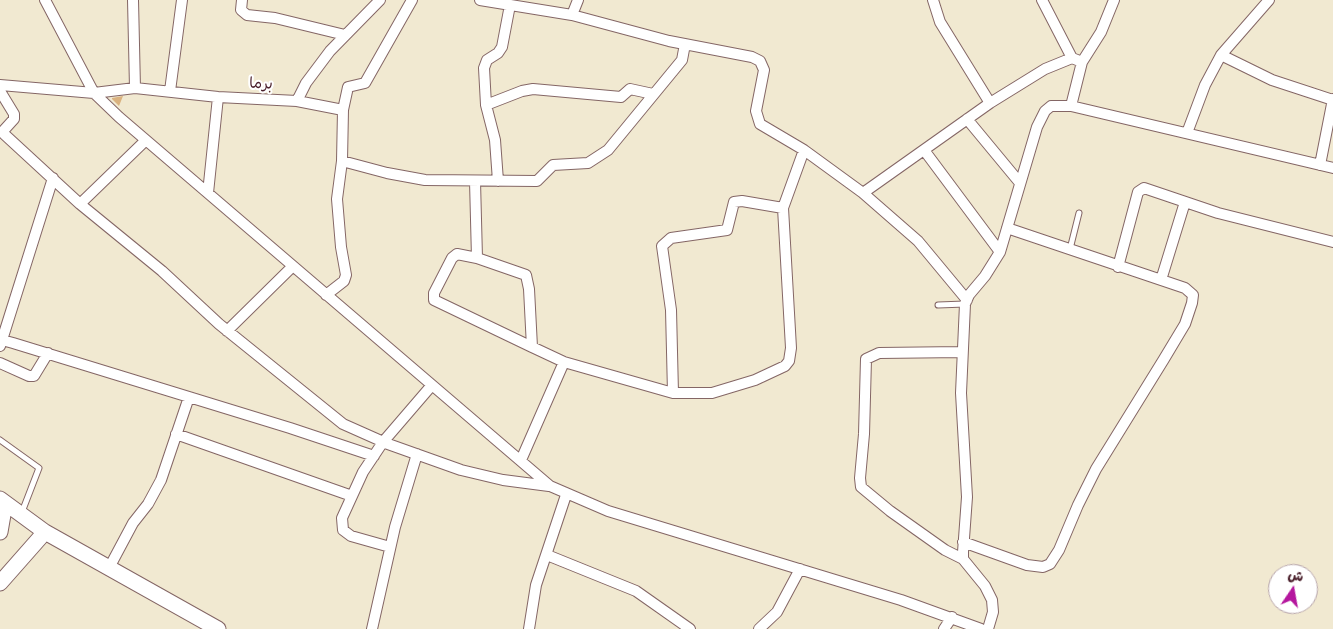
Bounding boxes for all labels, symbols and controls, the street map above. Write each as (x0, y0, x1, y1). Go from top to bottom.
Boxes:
street label: برما (249, 75, 273, 93)
text: ش (1286, 563, 1306, 587)
north arrow (1268, 564, 1318, 614)

